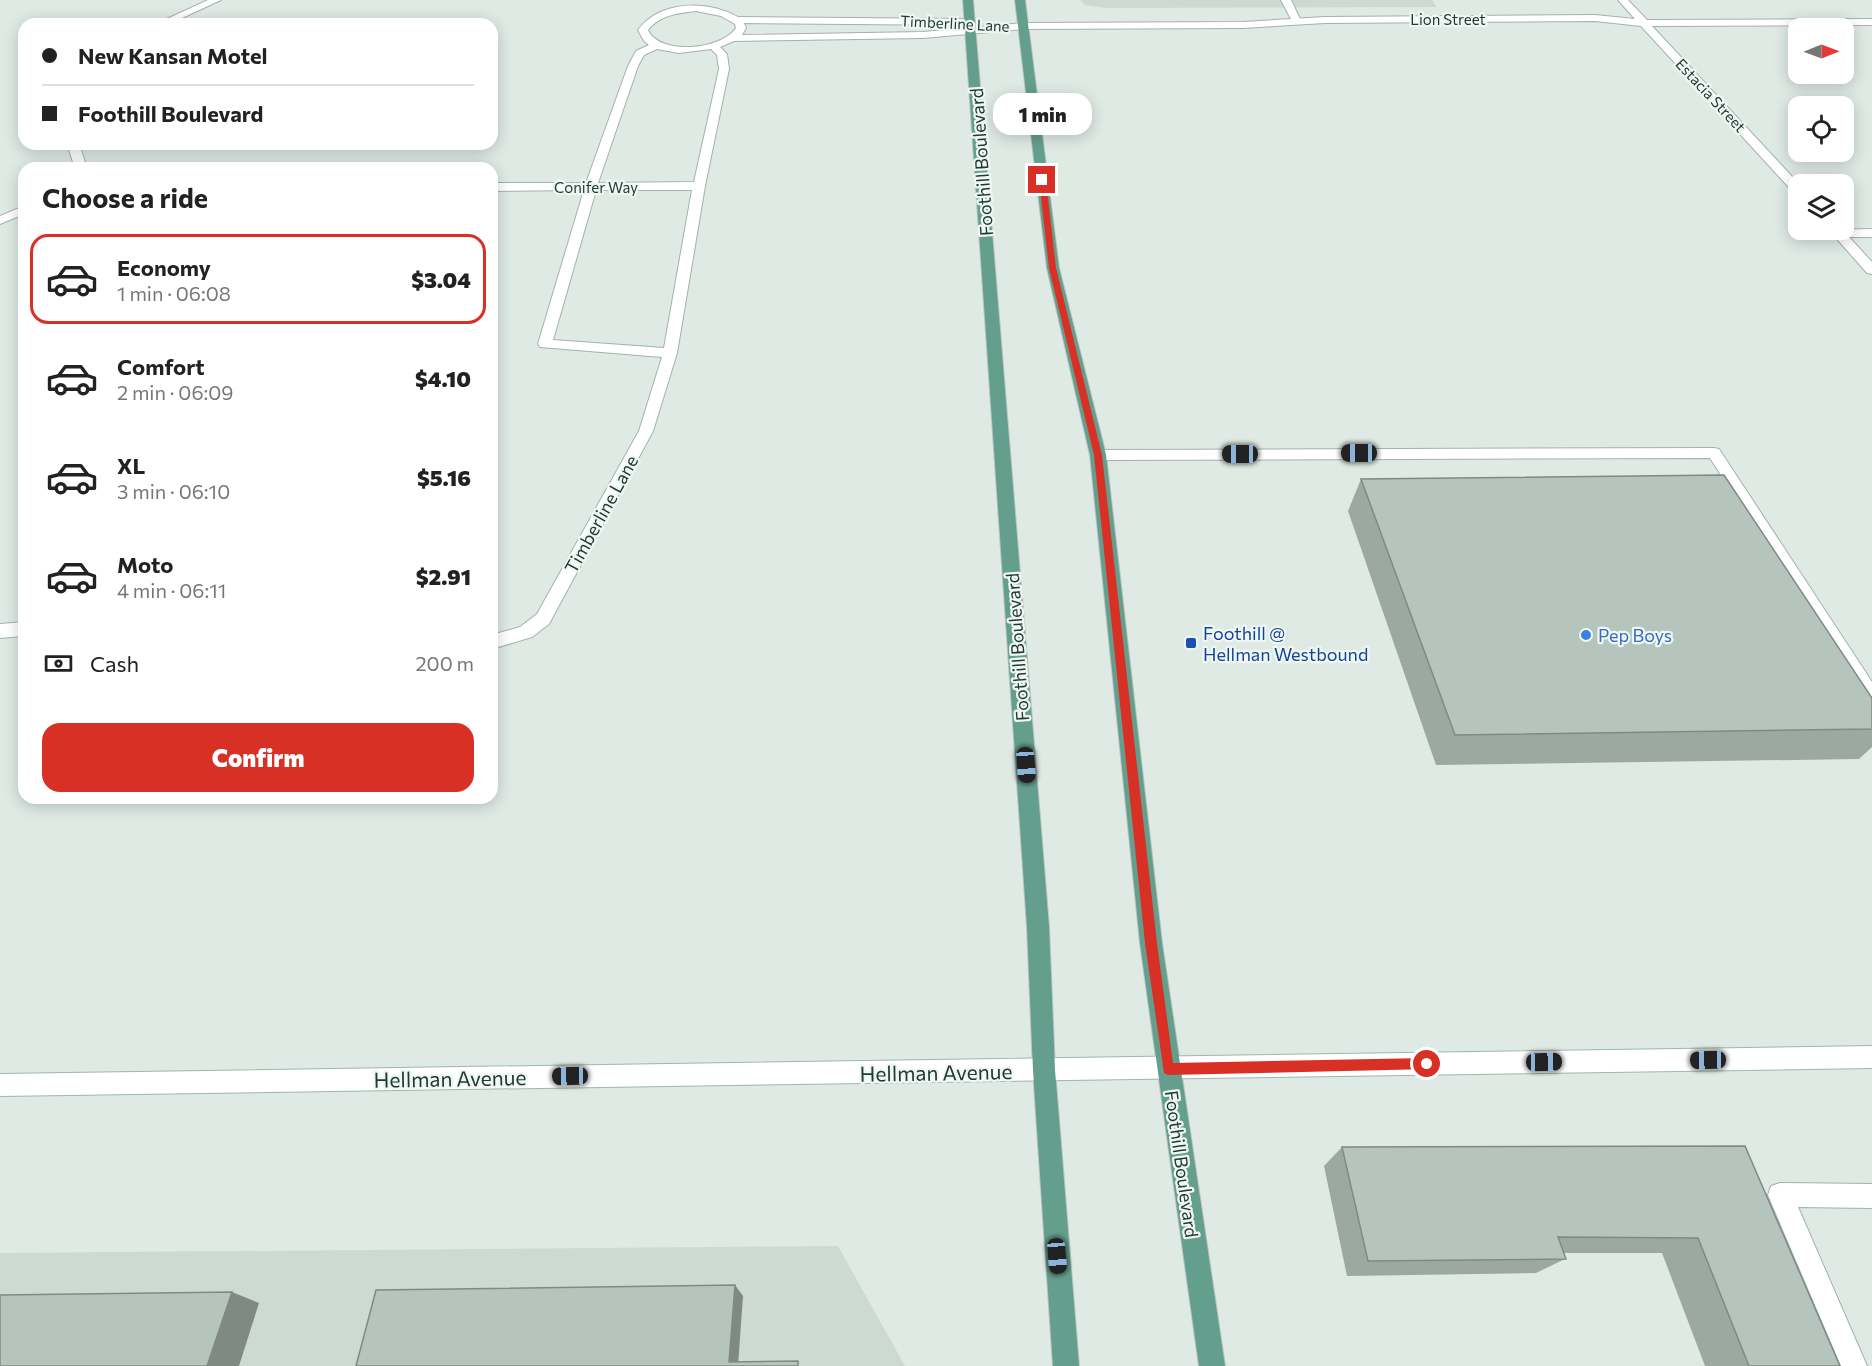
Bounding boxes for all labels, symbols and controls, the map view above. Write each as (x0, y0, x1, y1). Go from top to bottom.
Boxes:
street label: Lion Street (1410, 10, 1486, 28)
street label: Timberline Lane (900, 11, 1010, 35)
north arrow (1788, 18, 1854, 84)
map controls (1788, 18, 1854, 240)
text: New Kansan Motel (78, 42, 268, 69)
street label: Estacia Street (1672, 54, 1750, 136)
street label: Foothill Boulevard (965, 87, 997, 237)
callout: 1 min (992, 93, 1092, 135)
button: locate (1788, 96, 1854, 162)
text: Foothill Boulevard (78, 100, 263, 127)
text: 1 min (1018, 102, 1067, 126)
route end (1028, 166, 1055, 193)
button: layers (1788, 174, 1854, 240)
street label: Conifer Way (554, 178, 638, 196)
text: Choose a ride (42, 181, 208, 214)
icon: car (45, 252, 99, 306)
text: Economy (117, 254, 211, 281)
text: $3.04 (411, 266, 471, 293)
text: 1 min · 06:08 (117, 281, 231, 305)
icon: car (45, 351, 99, 405)
text: Comfort (117, 353, 205, 380)
text: $4.10 (415, 365, 471, 392)
text: 2 min · 06:09 (117, 380, 233, 404)
car (1341, 444, 1377, 462)
car (1222, 445, 1258, 463)
icon: car (45, 450, 99, 504)
street label: Timberline Lane (560, 451, 642, 577)
text: XL (117, 452, 145, 479)
text: $5.16 (417, 464, 471, 491)
text: 3 min · 06:10 (117, 479, 230, 503)
icon: car (45, 549, 99, 603)
text: Moto (117, 551, 173, 578)
text: $2.91 (416, 563, 471, 590)
street label: Foothill Boulevard (1001, 572, 1033, 722)
text: 4 min · 06:11 (117, 578, 226, 602)
place label: Foothill @ Hellman Westbound (1203, 622, 1368, 665)
place label: Pep Boys (1598, 624, 1672, 646)
marker: Pep Boys (1579, 628, 1593, 642)
marker: Foothill @ Hellman Westbound (1184, 636, 1198, 650)
icon: cash (42, 647, 75, 680)
text: Cash (90, 650, 139, 677)
text: 200 m (416, 651, 474, 675)
button: Confirm (42, 723, 474, 792)
car (1016, 746, 1036, 784)
route start (1413, 1050, 1440, 1077)
car (1690, 1051, 1726, 1069)
car (1526, 1053, 1562, 1071)
street label: Hellman Avenue (859, 1058, 1013, 1086)
street label: Hellman Avenue (373, 1064, 527, 1092)
car (552, 1067, 588, 1085)
street label: Foothill Boulevard (1161, 1089, 1203, 1239)
car (1046, 1237, 1068, 1275)

